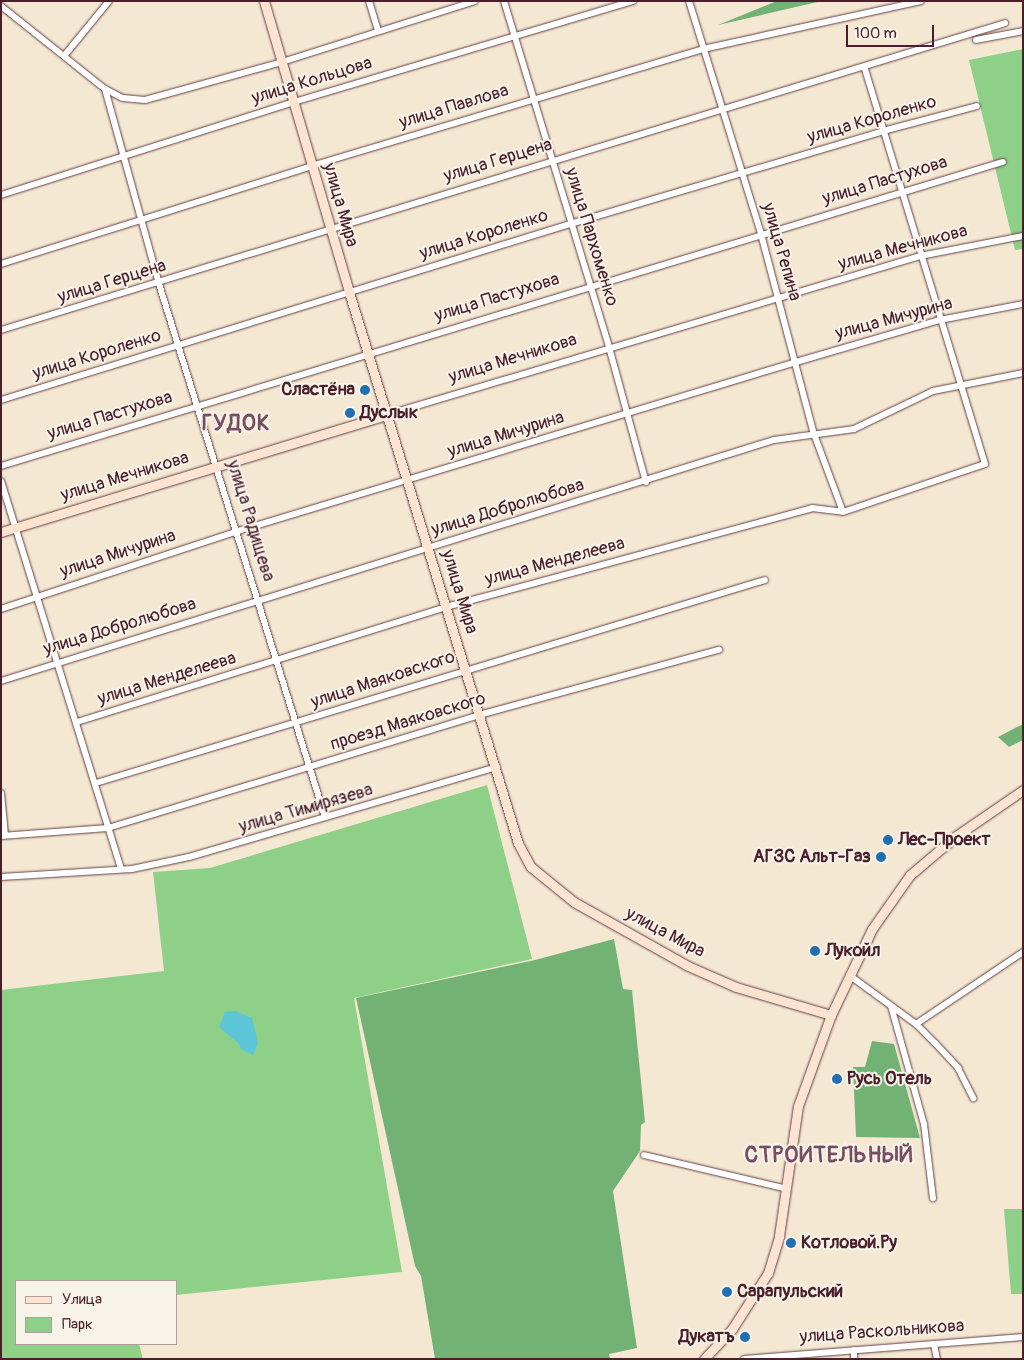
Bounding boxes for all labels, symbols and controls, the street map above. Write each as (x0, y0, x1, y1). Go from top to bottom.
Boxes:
scale bar (849, 15, 936, 47)
text: 100 m (854, 24, 897, 43)
street label: улица Кольцова (249, 52, 375, 110)
street label: улица Павлова (397, 80, 511, 134)
street label: улица Короленко (805, 91, 939, 149)
street label: улица Герцена (441, 134, 555, 188)
street label: улица Пастухова (820, 152, 950, 210)
street label: улица Мира (318, 160, 362, 250)
street label: улица Пархоменко (560, 165, 622, 309)
street label: улица Репина (757, 200, 805, 304)
street label: улица Короленко (417, 205, 551, 265)
street label: улица Мечникова (836, 220, 970, 276)
street label: улица Герцена (55, 255, 169, 309)
street label: улица Пастухова (432, 269, 562, 327)
street label: улица Мичурина (833, 293, 955, 345)
street label: улица Короленко (30, 325, 164, 385)
street label: улица Мечникова (446, 329, 580, 389)
place label: Сластёна (281, 379, 355, 401)
marker: Сластёна (359, 384, 371, 396)
street label: улица Пастухова (45, 387, 175, 445)
place label: Дуслык (360, 402, 418, 424)
marker: Дуслык (344, 407, 356, 419)
street label: улица Мичурина (445, 407, 567, 463)
district label: ГУДОК (201, 411, 271, 437)
street label: улица Мечникова (58, 447, 192, 507)
street label: улица Радищева (221, 458, 279, 584)
street label: улица Добролюбова (429, 475, 587, 541)
street label: улица Мичурина (57, 525, 179, 583)
street label: улица Менделеева (483, 533, 627, 591)
street label: улица Мира (436, 547, 482, 637)
street label: улица Добролюбова (41, 594, 199, 660)
street label: улица Маяковского (308, 647, 458, 713)
street label: улица Менделеева (95, 648, 239, 710)
street label: проезд Маяковского (328, 688, 488, 756)
street label: улица Тимирязева (237, 780, 375, 838)
place label: Лес-Проект (898, 829, 991, 851)
marker: Лес-Проект (882, 834, 894, 846)
place label: АГЗС Альт-Газ (753, 846, 871, 868)
marker: АГЗС Альт-Газ (875, 851, 887, 863)
street label: улица Мира (622, 903, 708, 963)
place label: Лукойл (825, 940, 881, 962)
marker: Лукойл (809, 945, 821, 957)
place label: Русь Отель (847, 1068, 932, 1090)
marker: Русь Отель (831, 1073, 843, 1085)
district label: СТРОИТЕЛЬНЫЙ (743, 1143, 915, 1169)
place label: Котловой.Ру (801, 1232, 897, 1254)
marker: Котловой.Ру (785, 1237, 797, 1249)
legend (15, 1280, 178, 1345)
place label: Сарапульский (737, 1281, 843, 1303)
marker: Сарапульский (721, 1286, 733, 1298)
text: Улица (62, 1290, 102, 1309)
text: Парк (62, 1315, 93, 1334)
street label: улица Раскольникова (799, 1315, 965, 1349)
place label: Дукатъ (679, 1326, 735, 1348)
marker: Дукатъ (739, 1331, 751, 1343)

